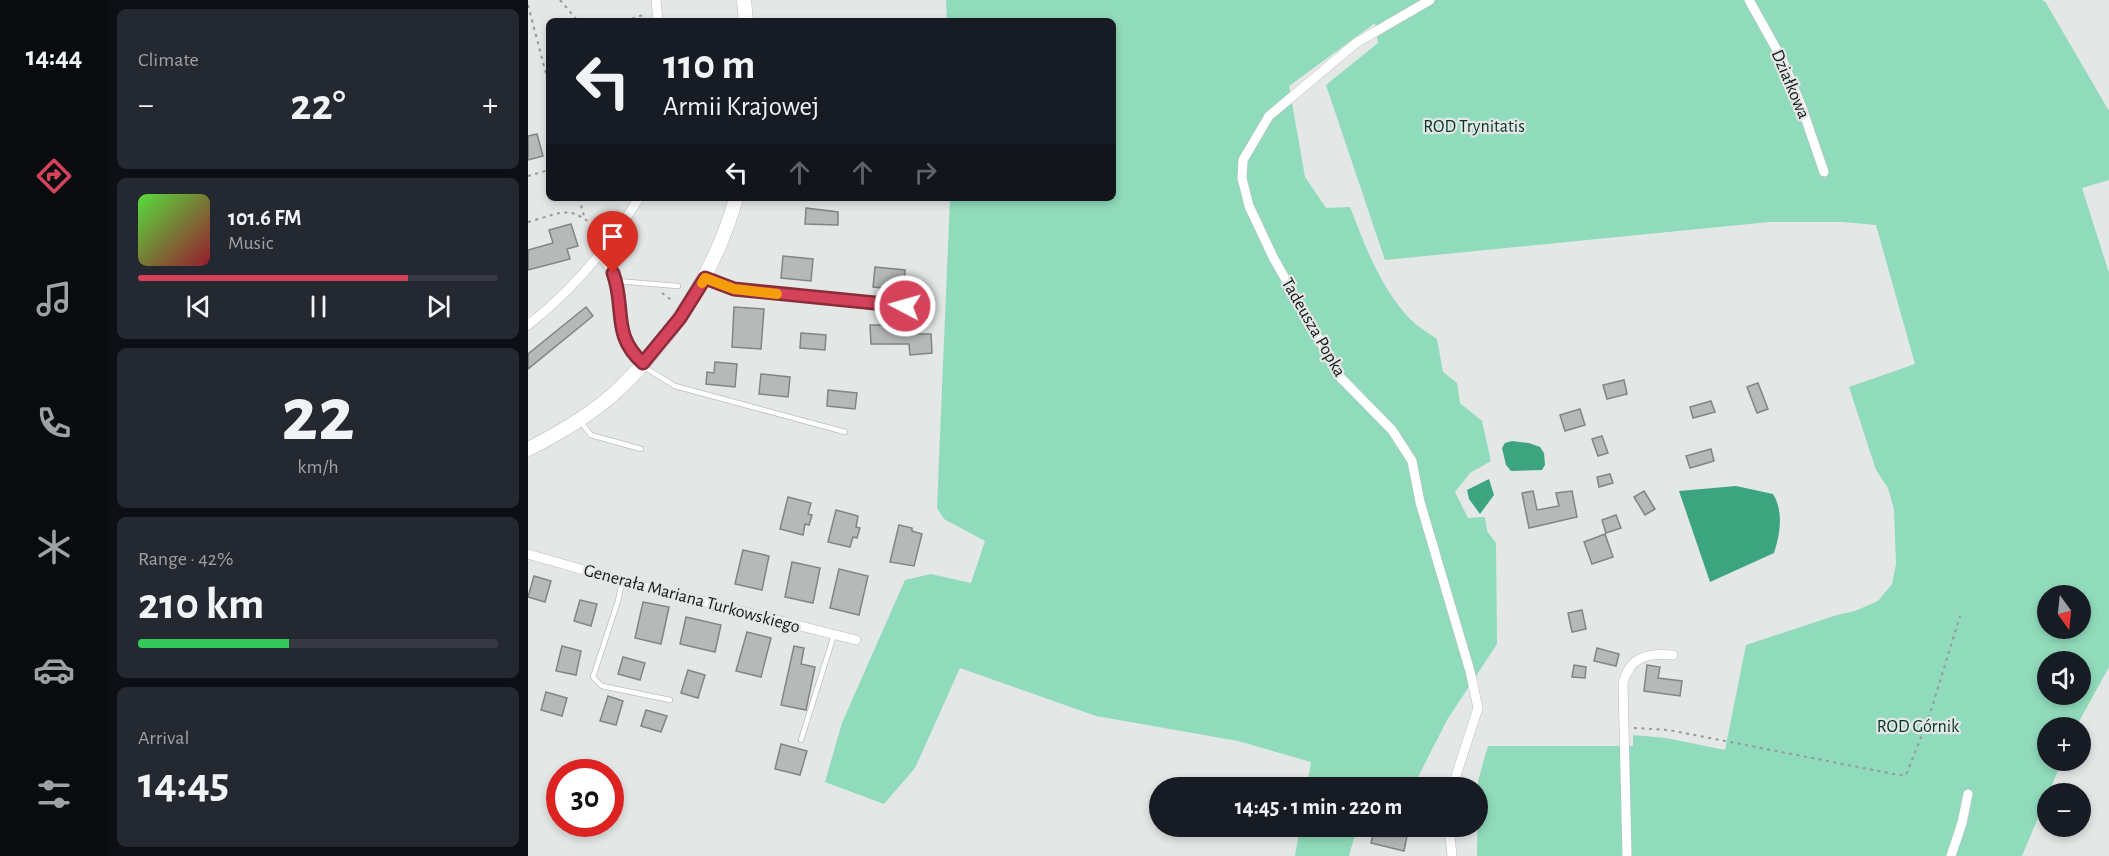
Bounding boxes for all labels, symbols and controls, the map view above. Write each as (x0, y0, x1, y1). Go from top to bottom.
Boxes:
icon: left (564, 42, 642, 120)
text: 14:44 (26, 43, 82, 70)
text: 110 m (663, 44, 755, 86)
street label: Działkowa (1768, 47, 1813, 122)
text: Climate (138, 50, 199, 70)
text: 22° (290, 83, 346, 128)
text: − (138, 89, 154, 122)
text: + (482, 89, 498, 122)
text: Armii Krajowej (663, 93, 819, 120)
park label: ROD Trynitatis (1423, 118, 1525, 136)
icon: directions (33, 155, 75, 197)
icon: left (720, 156, 753, 189)
icon: ahead (783, 156, 816, 189)
icon: ahead (846, 156, 879, 189)
icon: right (909, 156, 942, 189)
text: 101.6 FM (228, 207, 302, 229)
pin (587, 211, 638, 273)
icon: arrive (596, 220, 629, 253)
text: Music (228, 233, 274, 253)
position arrow (873, 274, 937, 338)
street label: Tadeusza Popka (1278, 275, 1349, 380)
icon: music (33, 278, 75, 320)
icon: previous (182, 290, 215, 323)
icon: pause (302, 290, 335, 323)
icon: next (422, 290, 455, 323)
text: 22 (281, 377, 355, 455)
icon: phone (33, 402, 75, 444)
text: km/h (297, 457, 339, 477)
icon: climate (33, 526, 75, 568)
text: Range · 42% (138, 549, 233, 569)
street label: Generała Mariana Turkowskiego (582, 561, 802, 637)
text: 210 km (138, 582, 264, 627)
north arrow (2037, 585, 2091, 639)
map controls (2037, 585, 2091, 837)
icon: car (33, 649, 75, 691)
button: sound (2037, 651, 2091, 705)
button: + (2037, 717, 2091, 771)
park label: ROD Górnik (1877, 718, 1960, 736)
text: Arrival (138, 728, 189, 748)
speed limit sign: 30 (546, 759, 624, 837)
text: 14:45 (138, 761, 229, 806)
icon: filters (33, 773, 75, 815)
button: − (2037, 783, 2091, 837)
text: 14:45 · 1 min · 220 m (1235, 796, 1402, 818)

